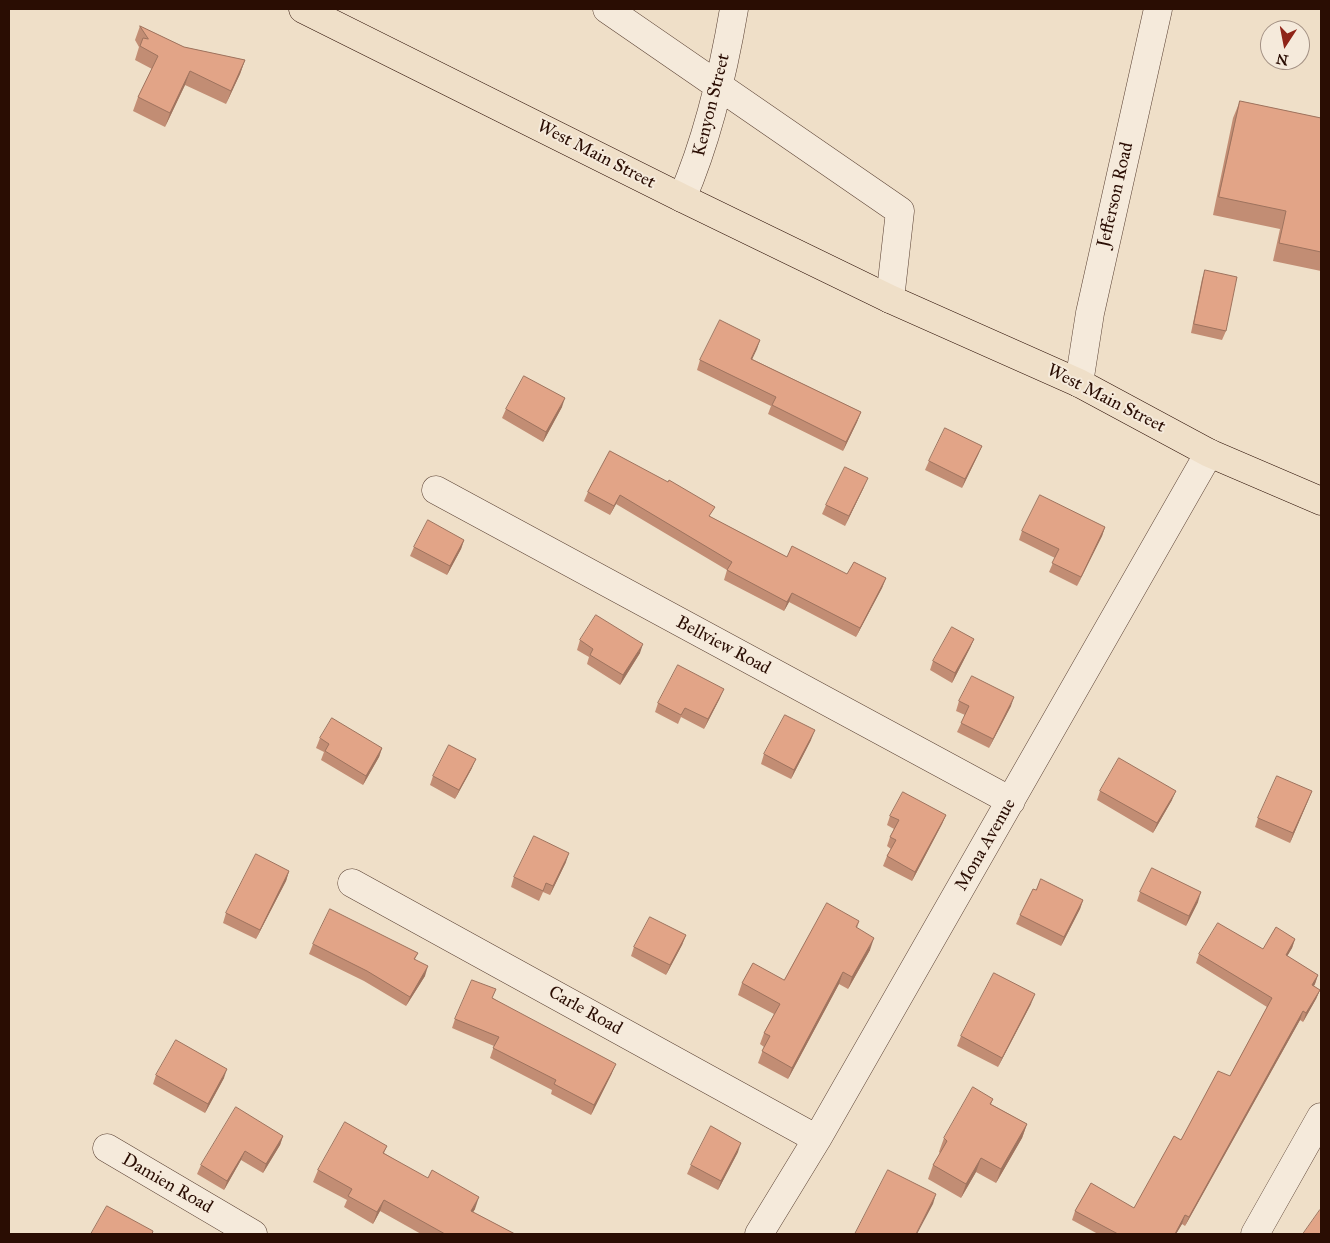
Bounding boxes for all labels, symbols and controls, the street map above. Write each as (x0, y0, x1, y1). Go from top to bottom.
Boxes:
north arrow (1260, 20, 1310, 70)
text: N (1275, 50, 1290, 69)
street label: Kenyon Street (689, 51, 735, 159)
street label: West Main Street (533, 116, 659, 194)
street label: Jefferson Road (1093, 140, 1139, 250)
street label: West Main Street (1043, 360, 1169, 438)
street label: Bellview Road (672, 612, 774, 680)
street label: Mona Avenue (951, 795, 1021, 895)
street label: Carle Road (544, 982, 626, 1040)
street label: Damien Road (118, 1149, 216, 1219)

